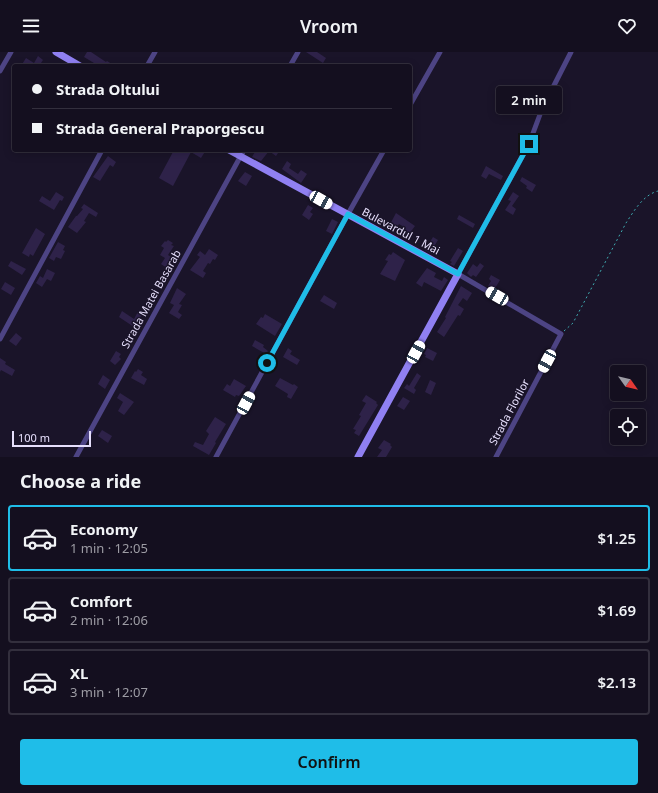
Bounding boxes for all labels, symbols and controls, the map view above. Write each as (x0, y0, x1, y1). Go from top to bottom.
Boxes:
text: Vroom (300, 14, 358, 38)
icon: menu (20, 15, 42, 37)
icon: heart (616, 15, 638, 37)
text: Strada Oltului (56, 79, 160, 99)
callout: 2 min (496, 86, 562, 114)
text: 2 min (511, 91, 547, 109)
text: Strada General Praporgescu (56, 118, 264, 138)
route end (520, 135, 538, 153)
car (308, 189, 334, 211)
street label: Bulevardul 1 Mai (360, 204, 443, 257)
street label: Strada Matei Basarab (117, 247, 184, 351)
car (484, 285, 510, 307)
car (405, 339, 427, 365)
car (536, 348, 558, 374)
route start (258, 354, 276, 372)
north arrow (610, 365, 646, 401)
map controls (610, 365, 646, 445)
street label: Strada Florilor (485, 376, 533, 447)
car (235, 390, 257, 416)
button: locate (610, 409, 646, 445)
scale bar (12, 429, 91, 448)
text: 100 m (18, 430, 50, 445)
text: Choose a ride (20, 469, 141, 493)
text: Economy (70, 519, 138, 539)
icon: car (22, 520, 58, 556)
text: $1.25 (598, 528, 636, 548)
text: 1 min · 12:05 (70, 539, 148, 557)
text: Comfort (70, 591, 132, 611)
icon: car (22, 592, 58, 628)
text: $1.69 (598, 600, 636, 620)
text: 2 min · 12:06 (70, 611, 148, 629)
text: XL (70, 663, 88, 683)
icon: car (22, 664, 58, 700)
text: $2.13 (598, 672, 636, 692)
text: 3 min · 12:07 (70, 683, 148, 701)
button: Confirm (20, 739, 638, 785)

